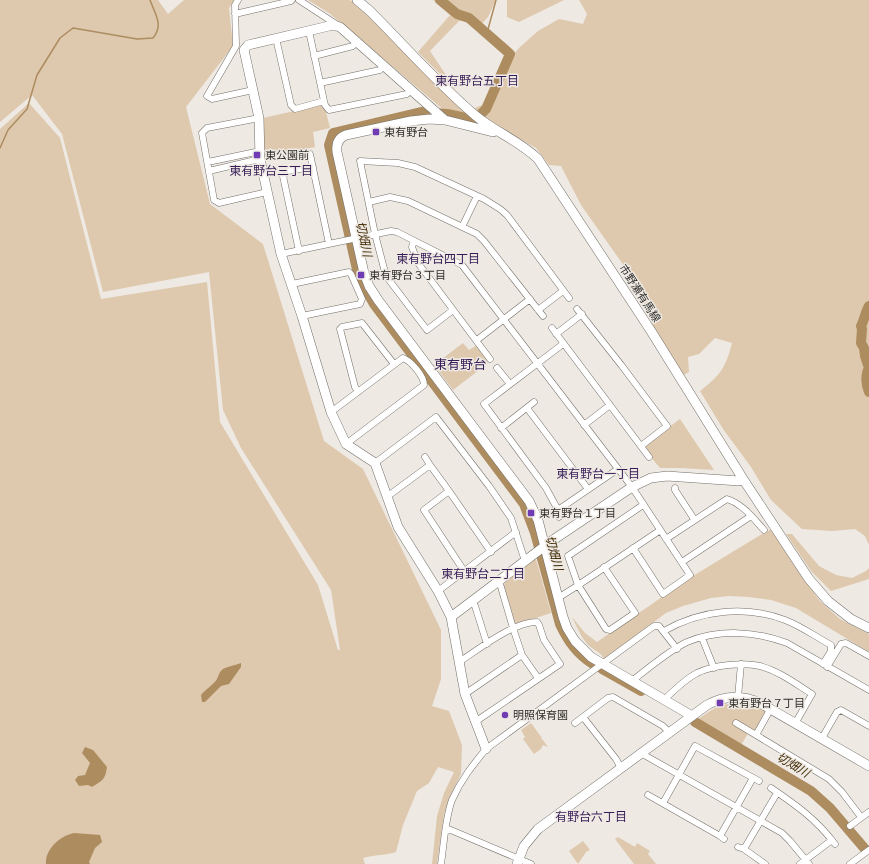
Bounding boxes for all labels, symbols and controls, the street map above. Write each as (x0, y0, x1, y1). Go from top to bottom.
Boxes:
district label: 東有野台五丁目 (435, 74, 519, 88)
place label: 東有野台 (384, 126, 428, 139)
marker: 東有野台 (371, 127, 381, 137)
place label: 東公園前 (265, 149, 309, 162)
marker: 東公園前 (252, 150, 262, 160)
district label: 東有野台三丁目 (229, 164, 313, 178)
water label: 切畑川 (353, 220, 375, 260)
district label: 東有野台四丁目 (396, 252, 480, 266)
street label: 市野瀬有馬線 (616, 262, 663, 324)
place label: 東有野台３丁目 (369, 269, 446, 282)
marker: 東有野台３丁目 (356, 270, 366, 280)
district label: 東有野台 (434, 357, 486, 372)
district label: 東有野台一丁目 (556, 467, 640, 481)
place label: 東有野台１丁目 (539, 507, 616, 520)
marker: 東有野台１丁目 (526, 508, 536, 518)
water label: 切畑川 (543, 534, 566, 574)
district label: 東有野台二丁目 (441, 567, 525, 581)
place label: 東有野台７丁目 (728, 697, 805, 710)
marker: 東有野台７丁目 (715, 698, 725, 708)
place label: 明照保育園 (513, 709, 568, 722)
marker: 明照保育園 (500, 710, 510, 720)
water label: 切畑川 (774, 750, 814, 781)
district label: 有野台六丁目 (555, 810, 627, 824)

